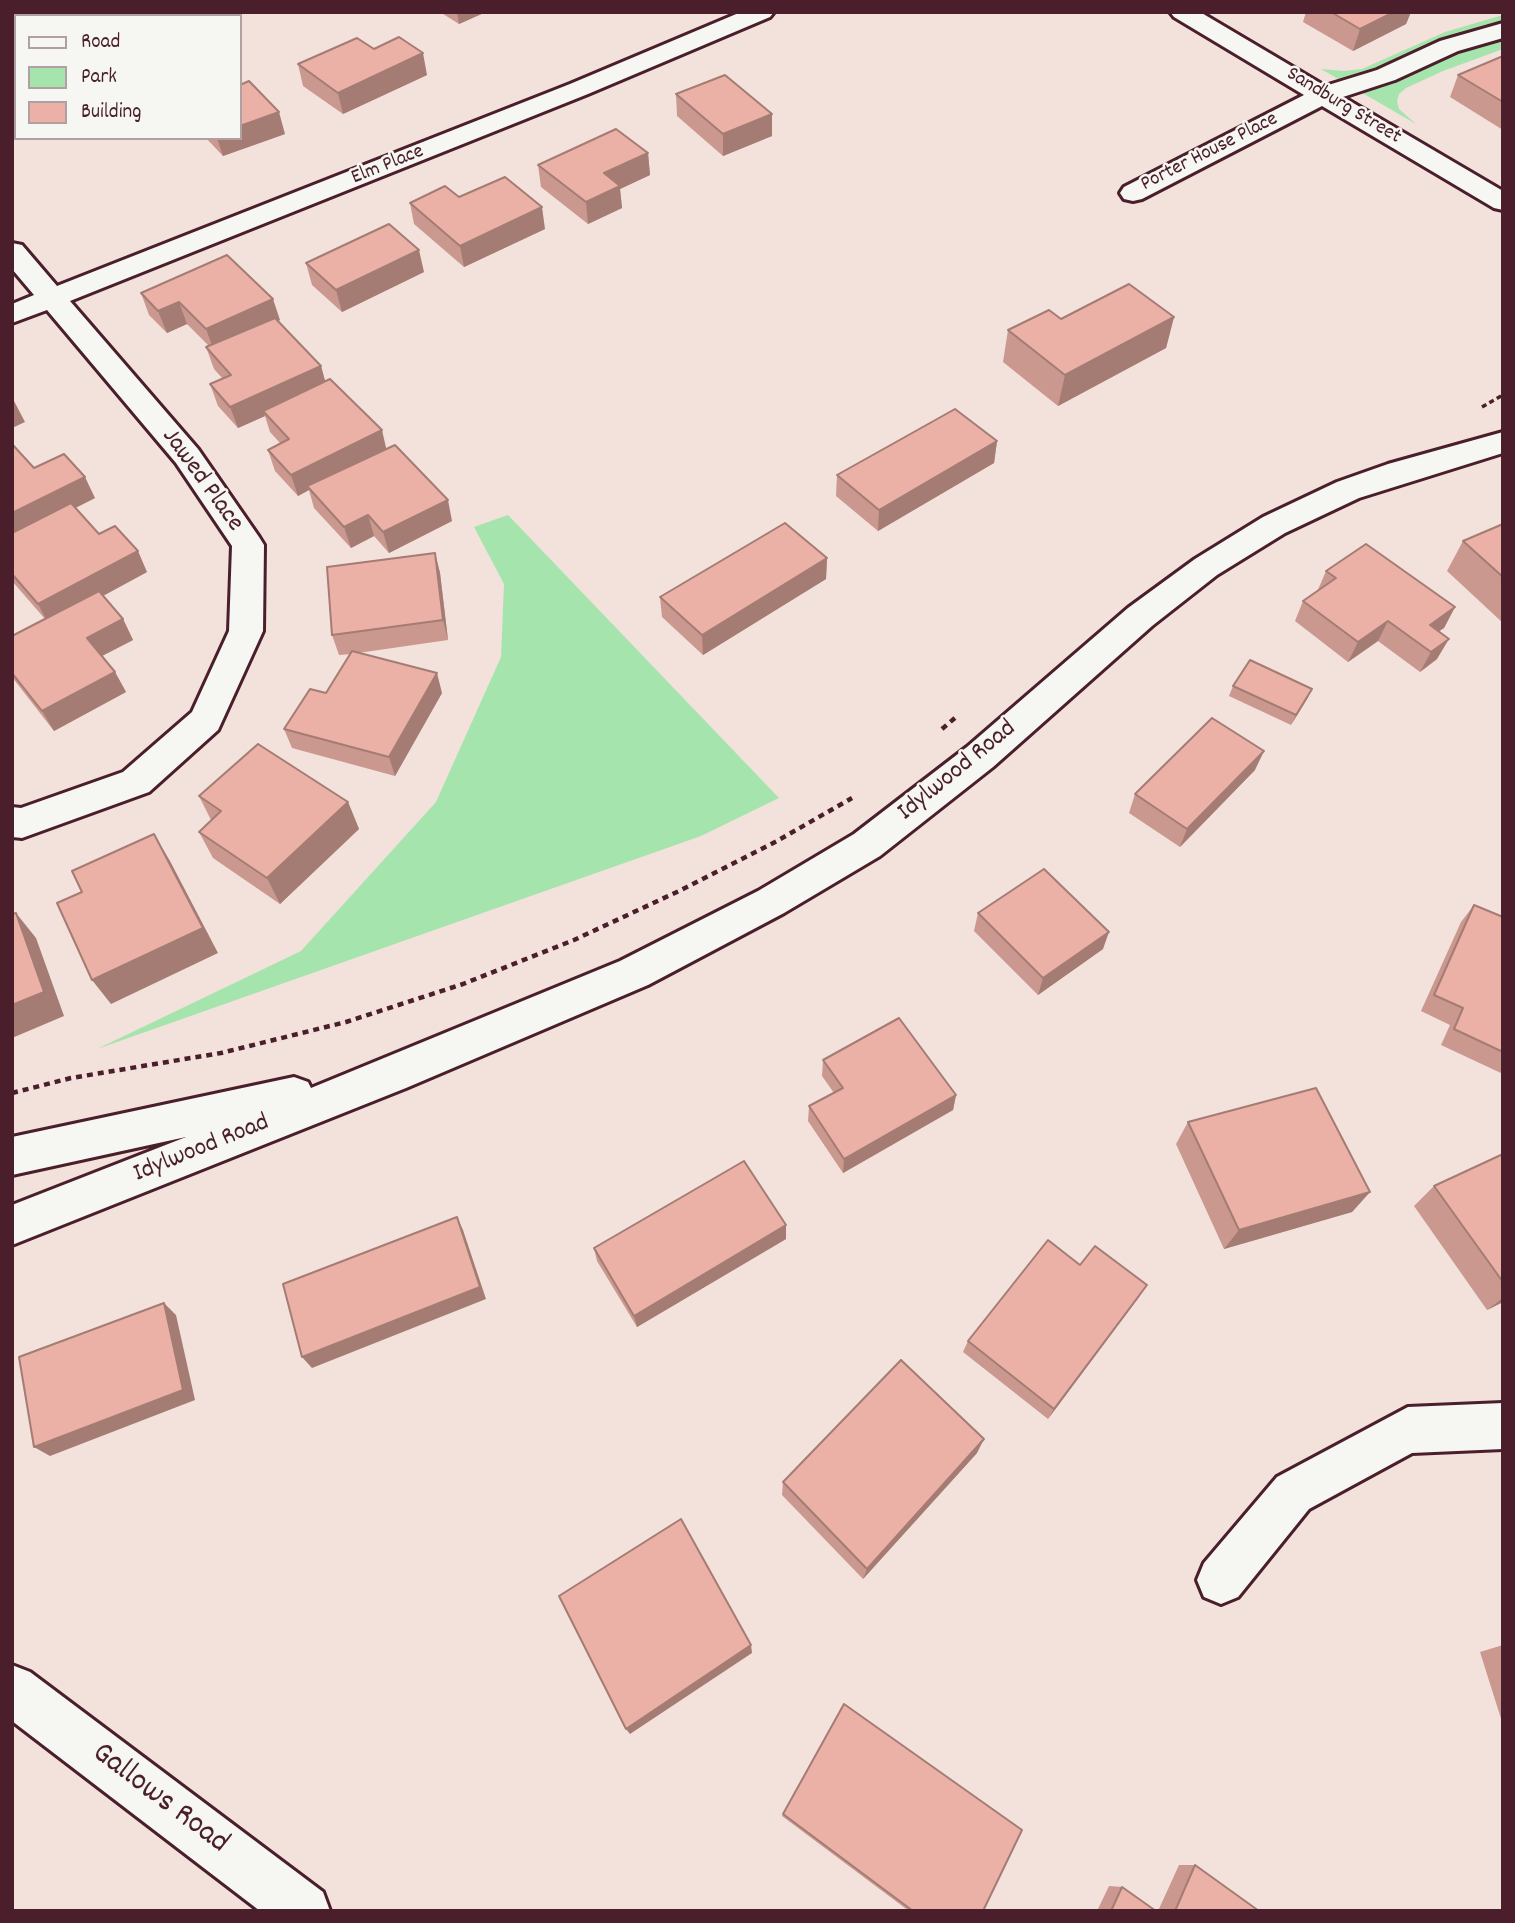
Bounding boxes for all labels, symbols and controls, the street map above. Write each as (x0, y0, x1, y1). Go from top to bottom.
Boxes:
legend (14, 14, 242, 140)
text: Road (81, 28, 120, 58)
text: Park (81, 63, 117, 93)
street label: Sandburg Street (1281, 63, 1405, 151)
text: Building (81, 98, 141, 128)
street label: Porter House Place (1137, 108, 1283, 198)
street label: Elm Place (348, 140, 428, 192)
street label: Jawed Place (153, 423, 249, 539)
street label: Idylwood Road (892, 715, 1024, 829)
street label: Idylwood Road (130, 1109, 274, 1191)
street label: Gallows Road (83, 1736, 235, 1864)

